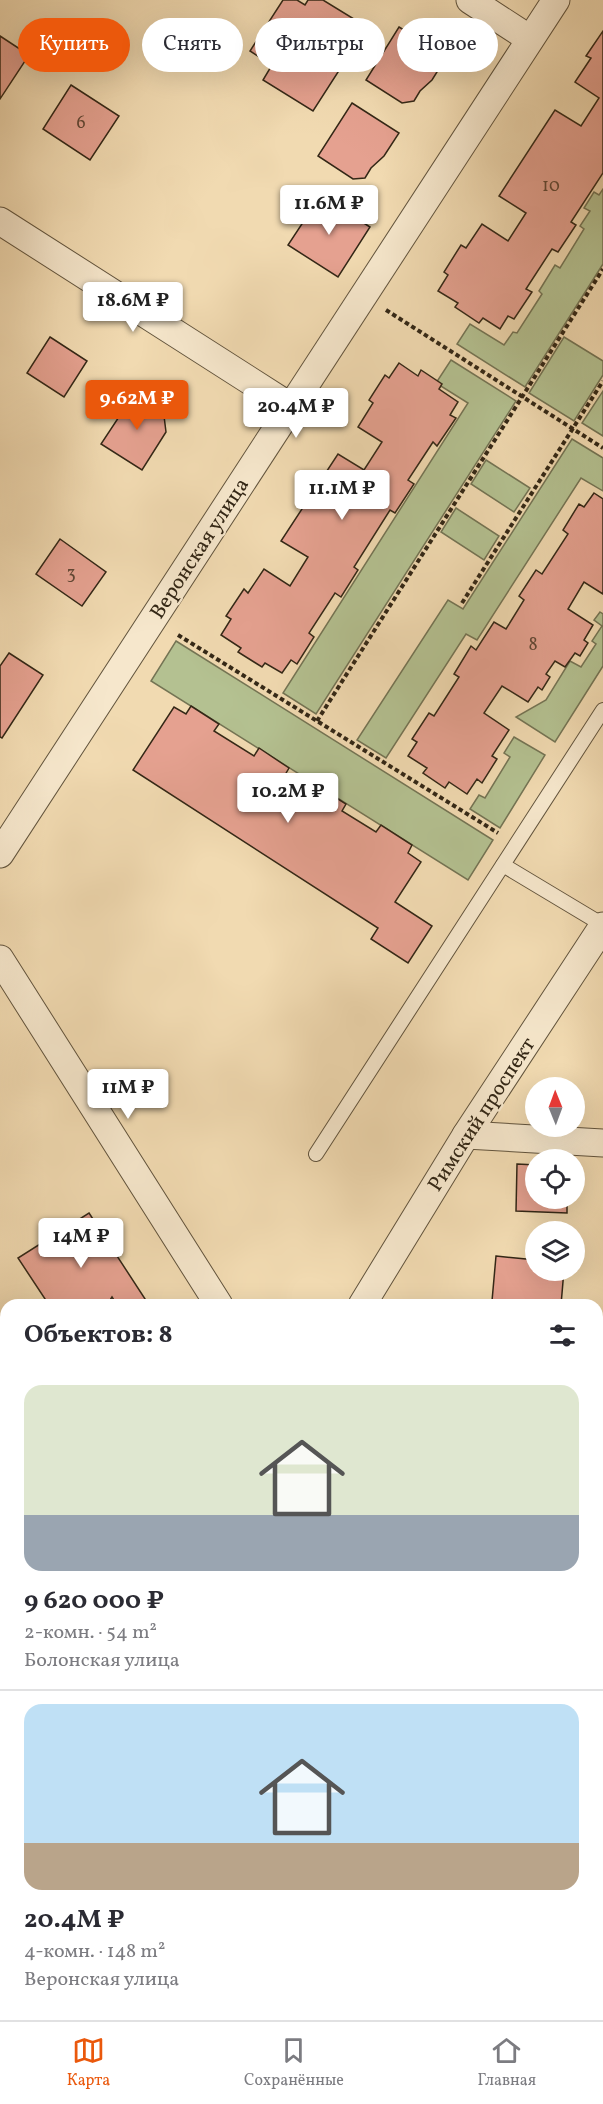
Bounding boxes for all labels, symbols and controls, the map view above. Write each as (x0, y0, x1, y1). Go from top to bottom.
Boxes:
chip: Купить (18, 18, 130, 72)
chip: Снять (142, 18, 243, 72)
chip: Фильтры (255, 18, 385, 72)
chip: Новое (397, 18, 498, 72)
house number: 6 (76, 111, 86, 136)
house number: 10 (542, 174, 560, 199)
pin: 11.6M ₽ (274, 185, 384, 236)
text: 11.6M ₽ (294, 190, 364, 218)
pin: 18.6M ₽ (78, 282, 188, 333)
text: 18.6M ₽ (97, 287, 169, 315)
pin: 9.62M ₽ (82, 380, 192, 431)
text: 9.62M ₽ (99, 385, 175, 413)
pin: 20.4M ₽ (241, 388, 351, 439)
text: 20.4M ₽ (257, 393, 335, 421)
pin: 11.1M ₽ (287, 470, 397, 521)
street label: Веронская улица (144, 473, 257, 625)
text: 11.1M ₽ (309, 475, 375, 503)
house number: 3 (66, 562, 76, 587)
house number: 8 (528, 633, 538, 658)
pin: 10.2M ₽ (233, 773, 343, 824)
text: 10.2M ₽ (251, 778, 325, 806)
street label: Римский проспект (422, 1032, 543, 1198)
pin: 11M ₽ (86, 1069, 170, 1120)
text: 11M ₽ (101, 1074, 155, 1102)
north arrow (525, 1077, 585, 1137)
map controls (525, 1077, 585, 1281)
button: locate (525, 1149, 585, 1209)
pin: 14M ₽ (39, 1218, 123, 1269)
button: layers (525, 1221, 585, 1281)
text: 14M ₽ (52, 1223, 110, 1251)
text: Объектов: 8 (24, 1317, 173, 1353)
icon: filters (546, 1319, 579, 1352)
icon: home (248, 1424, 356, 1532)
text: 9 620 000 ₽ (24, 1583, 164, 1619)
text: 2-комн. · 54 m² (24, 1619, 157, 1647)
text: Болонская улица (24, 1647, 180, 1675)
icon: home (248, 1743, 356, 1851)
text: 20.4M ₽ (24, 1902, 125, 1938)
text: 4-комн. · 148 m² (24, 1938, 165, 1966)
text: Веронская улица (24, 1966, 179, 1994)
tab: Карта (67, 2034, 110, 2092)
tab: Сохранённые (244, 2034, 344, 2092)
tab: Главная (478, 2034, 536, 2092)

